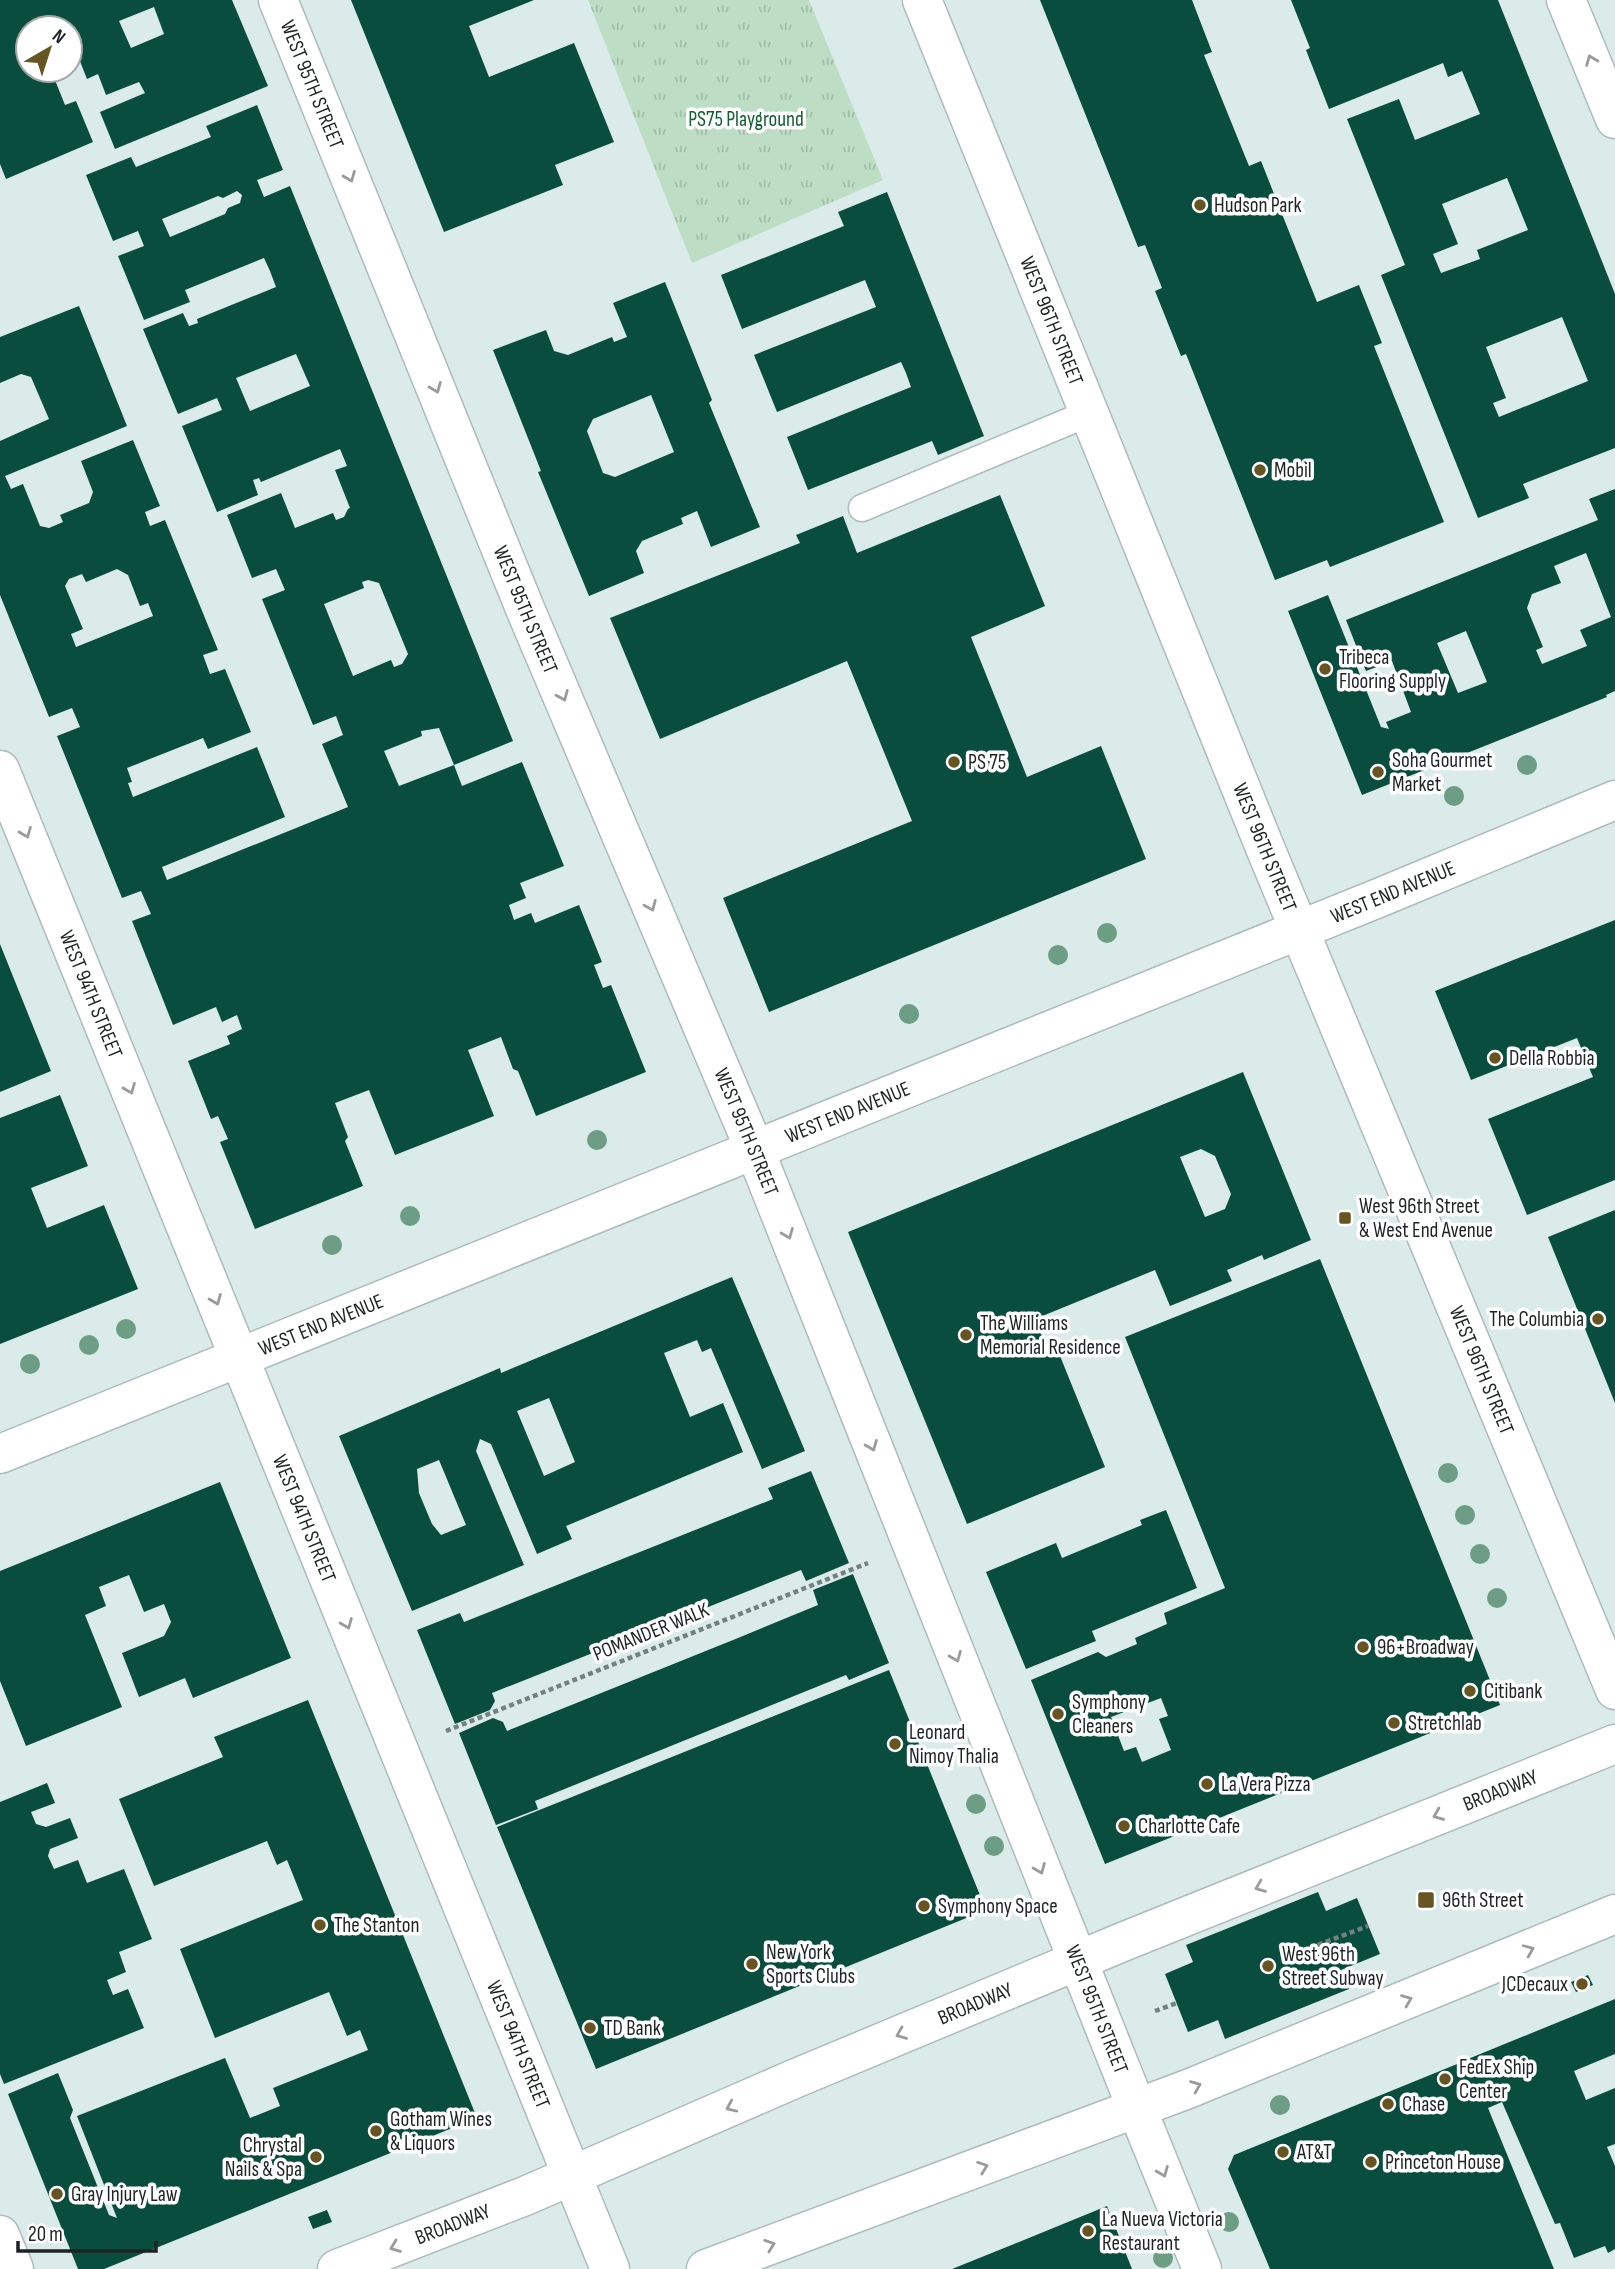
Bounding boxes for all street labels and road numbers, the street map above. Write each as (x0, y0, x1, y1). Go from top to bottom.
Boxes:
street label: WEST 95TH STREET (275, 16, 350, 153)
street label: WEST 96TH STREET (1015, 253, 1089, 389)
street label: WEST 95TH STREET (488, 542, 564, 678)
street label: WEST 96TH STREET (1228, 779, 1303, 916)
street label: WEST END AVENUE (1327, 855, 1459, 929)
street label: WEST 94TH STREET (54, 927, 129, 1062)
street label: WEST 95TH STREET (709, 1064, 784, 1200)
street label: WEST END AVENUE (782, 1076, 914, 1148)
street label: WEST END AVENUE (255, 1288, 387, 1361)
street label: WEST 96TH STREET (1444, 1302, 1520, 1438)
street label: WEST 94TH STREET (267, 1451, 342, 1586)
street label: POMANDER WALK (589, 1597, 713, 1667)
street label: BROADWAY (1459, 1764, 1541, 1816)
street label: WEST 95TH STREET (1060, 1941, 1134, 2078)
street label: WEST 94TH STREET (482, 1977, 556, 2112)
street label: BROADWAY (934, 1977, 1016, 2030)
street label: BROADWAY (412, 2198, 494, 2250)

